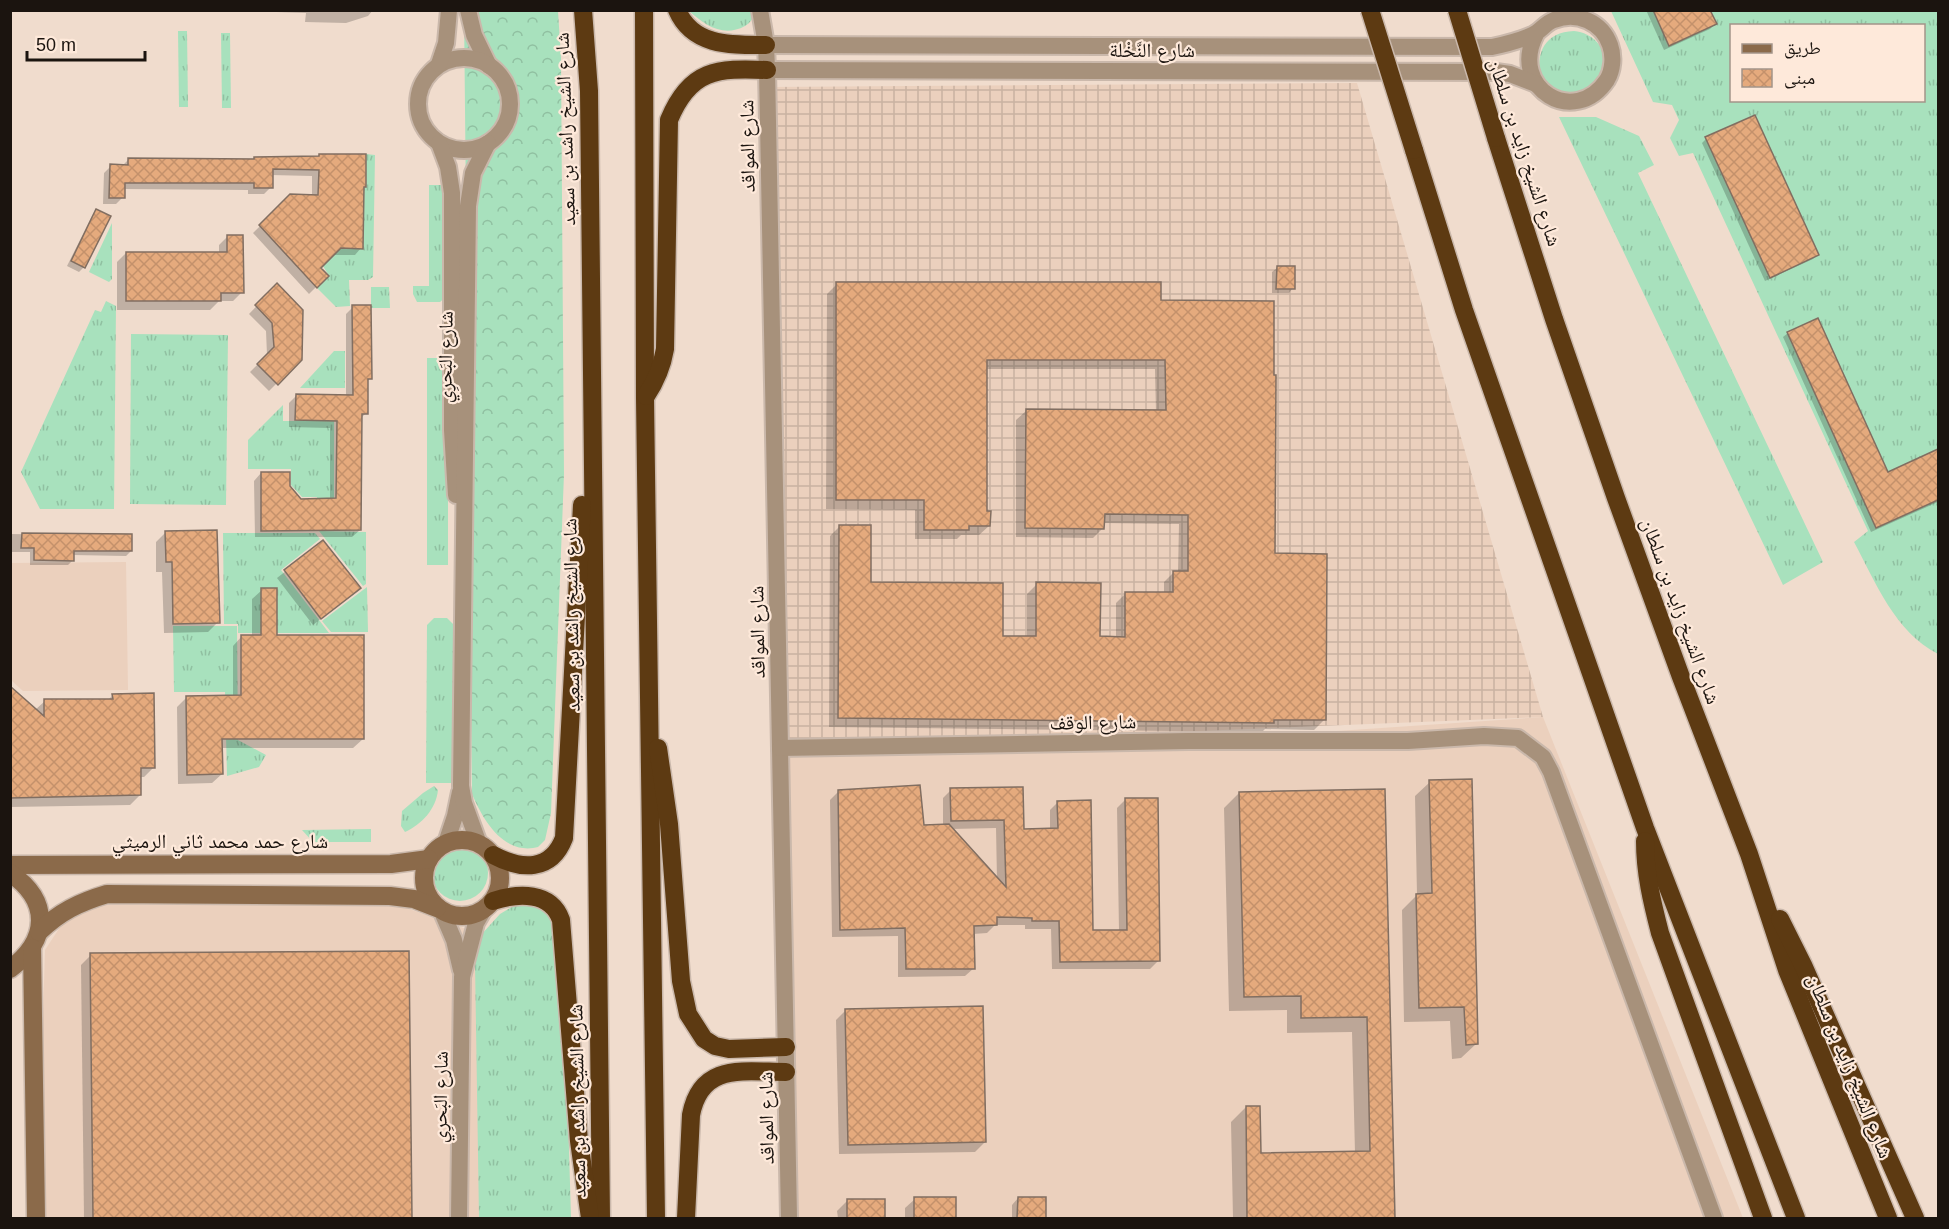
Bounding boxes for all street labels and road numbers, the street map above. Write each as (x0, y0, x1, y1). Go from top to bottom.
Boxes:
street label: شارع الشيخ راشد بن سعيد (551, 32, 581, 226)
street label: شارع النَّخْلة (1109, 39, 1195, 63)
street label: شارع الشيخ زايد بن سلطان (1482, 55, 1566, 249)
street label: شارع المواقد (735, 99, 761, 193)
street label: شارع البَحرِي (433, 311, 462, 403)
street label: شارع الشيخ زايد بن سلطان (1635, 515, 1725, 708)
street label: شارع الشيخ راشد بن سعيد (558, 518, 586, 712)
street label: شارع المواقد (745, 585, 771, 679)
street label: شارع الوقف (1049, 710, 1137, 736)
street label: شارع حمد محمد ثاني الرميثي (112, 830, 328, 857)
street label: شارع الشيخ زايد بن سلطان (1801, 971, 1897, 1162)
street label: شارع الشيخ راشد بن سعيد (564, 1004, 592, 1198)
street label: شارع البَحرِي (428, 1051, 457, 1143)
street label: شارع المواقد (754, 1071, 780, 1165)

